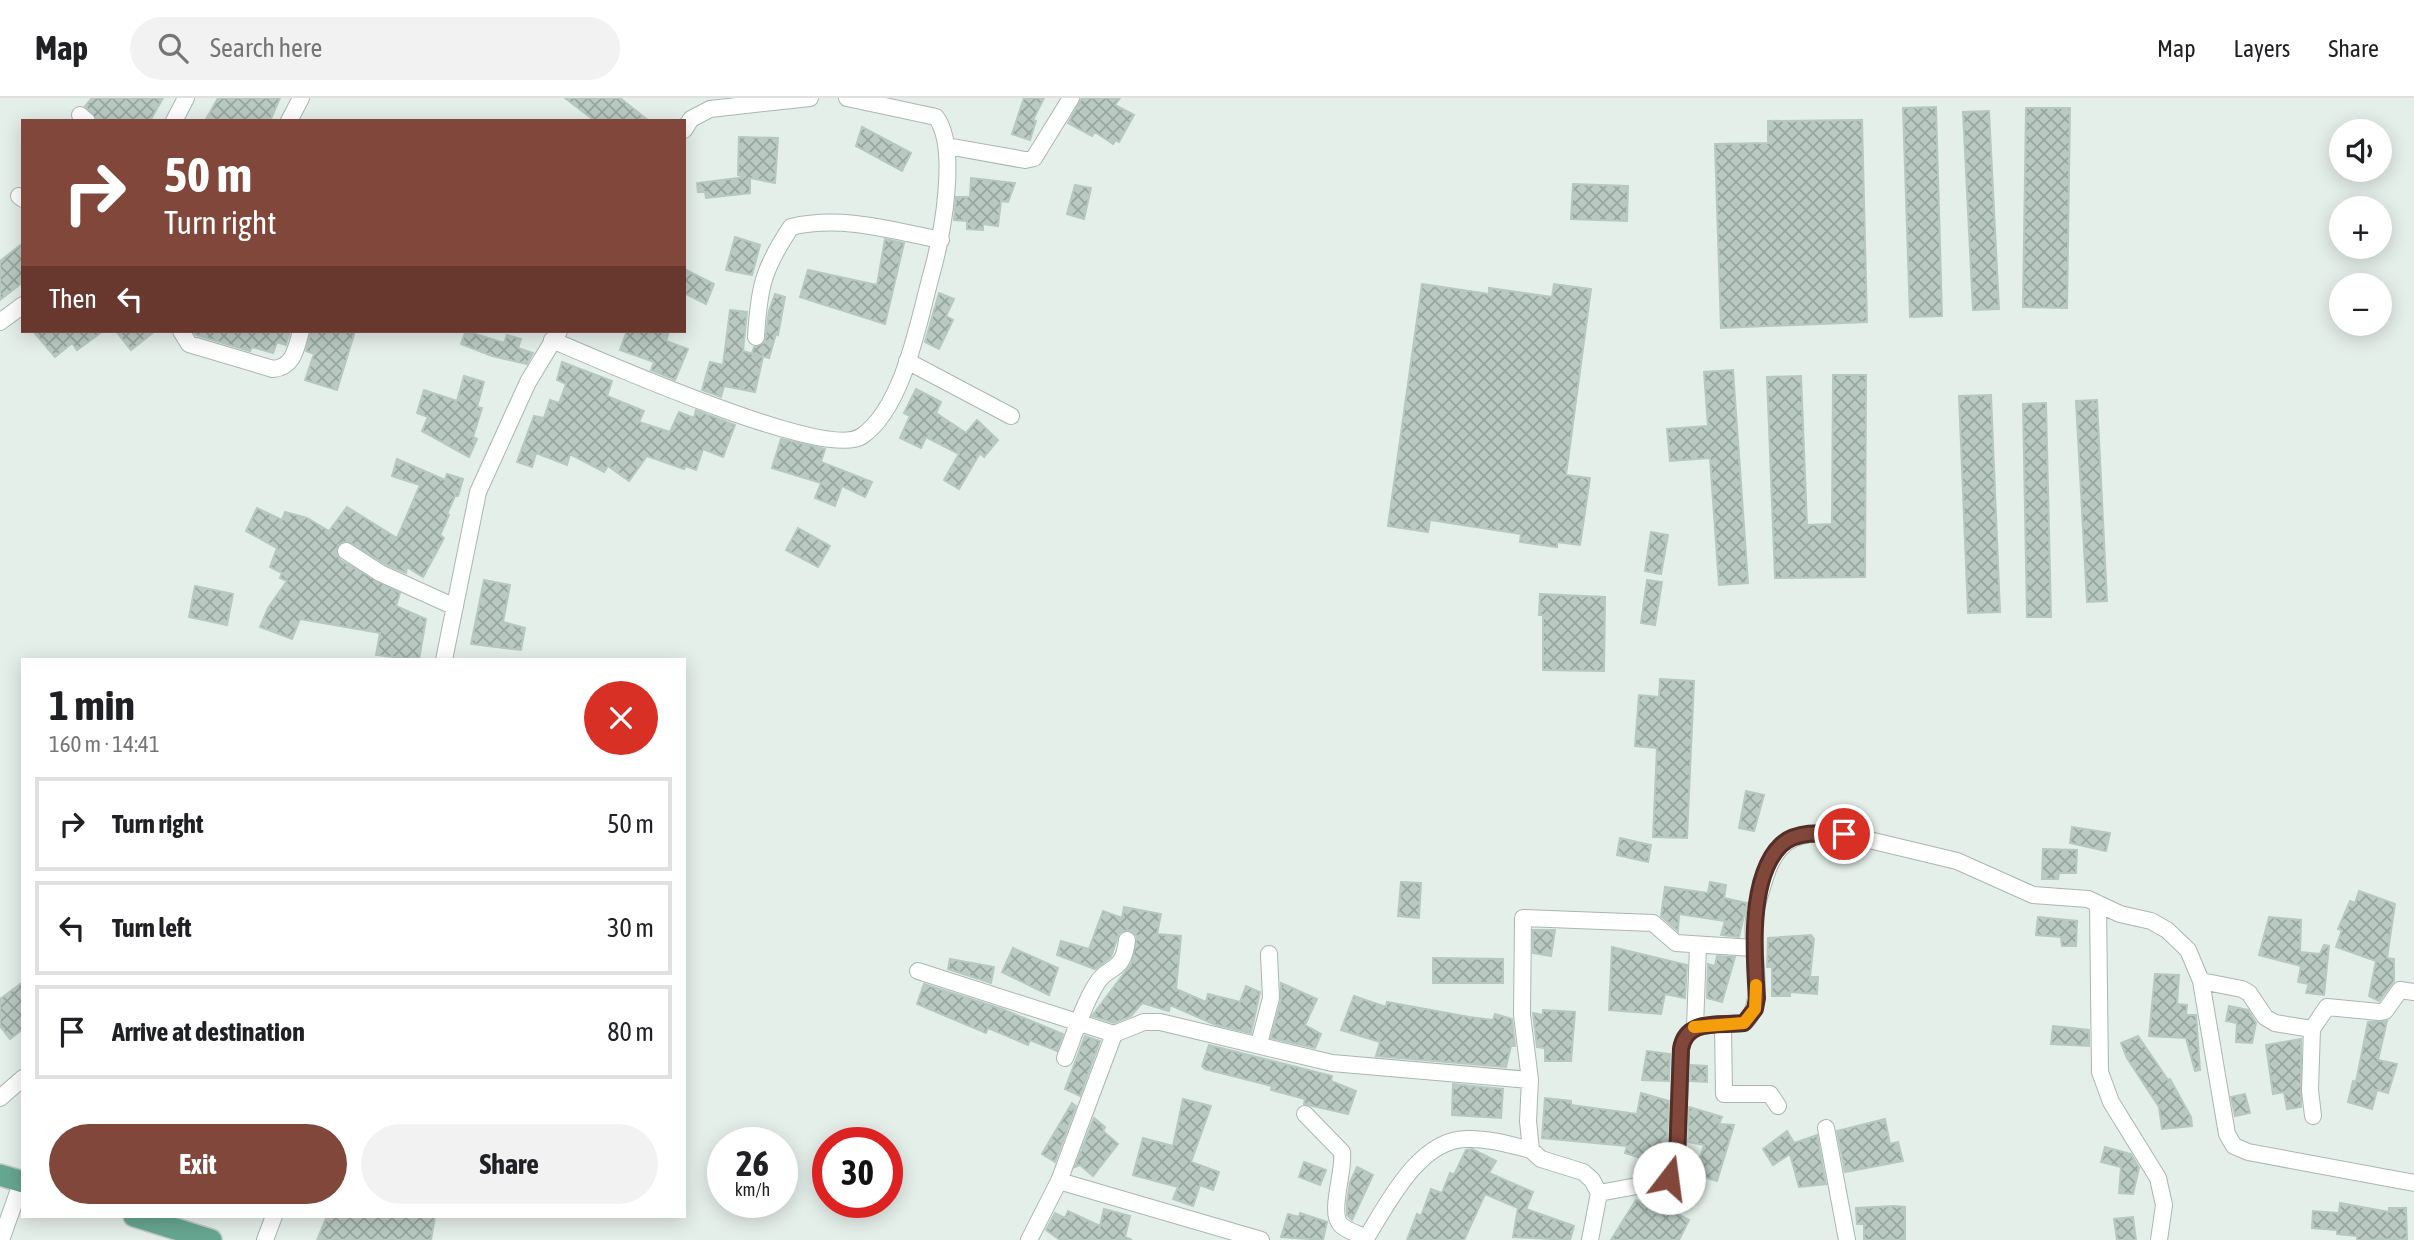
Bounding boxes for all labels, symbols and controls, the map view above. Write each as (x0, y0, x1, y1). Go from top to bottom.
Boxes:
search box (130, 17, 620, 80)
text: Map (35, 29, 88, 67)
icon: search (154, 29, 192, 67)
text: Search here (210, 33, 322, 63)
text: Map (2157, 35, 2196, 62)
text: Layers (2234, 35, 2290, 62)
text: Share (2328, 35, 2379, 62)
map controls (2329, 119, 2392, 336)
button: sound (2329, 119, 2392, 182)
text: 50 m (164, 146, 252, 202)
icon: right (49, 147, 140, 238)
button: + (2329, 196, 2392, 259)
text: Turn right (164, 204, 277, 241)
button: − (2329, 273, 2392, 336)
icon: left (111, 280, 149, 318)
text: Then (49, 284, 97, 314)
text: 1 min (49, 681, 135, 729)
button: close (584, 681, 658, 755)
text: 160 m · 14:41 (49, 731, 160, 757)
pin (1814, 804, 1874, 864)
icon: right (53, 805, 91, 843)
text: Turn right (112, 809, 203, 839)
text: 50 m (607, 809, 654, 839)
icon: arrive (1825, 815, 1863, 853)
icon: left (53, 909, 91, 947)
text: Turn left (112, 913, 192, 943)
text: 30 m (607, 913, 654, 943)
icon: arrive (53, 1013, 91, 1051)
text: Arrive at destination (112, 1017, 305, 1047)
text: 80 m (607, 1017, 654, 1047)
button: Exit (49, 1124, 347, 1204)
button: Share (361, 1124, 658, 1204)
speed limit sign: 30 (812, 1127, 903, 1218)
position arrow (1632, 1141, 1706, 1215)
text: 26 (736, 1143, 769, 1183)
text: km/h (735, 1179, 770, 1200)

